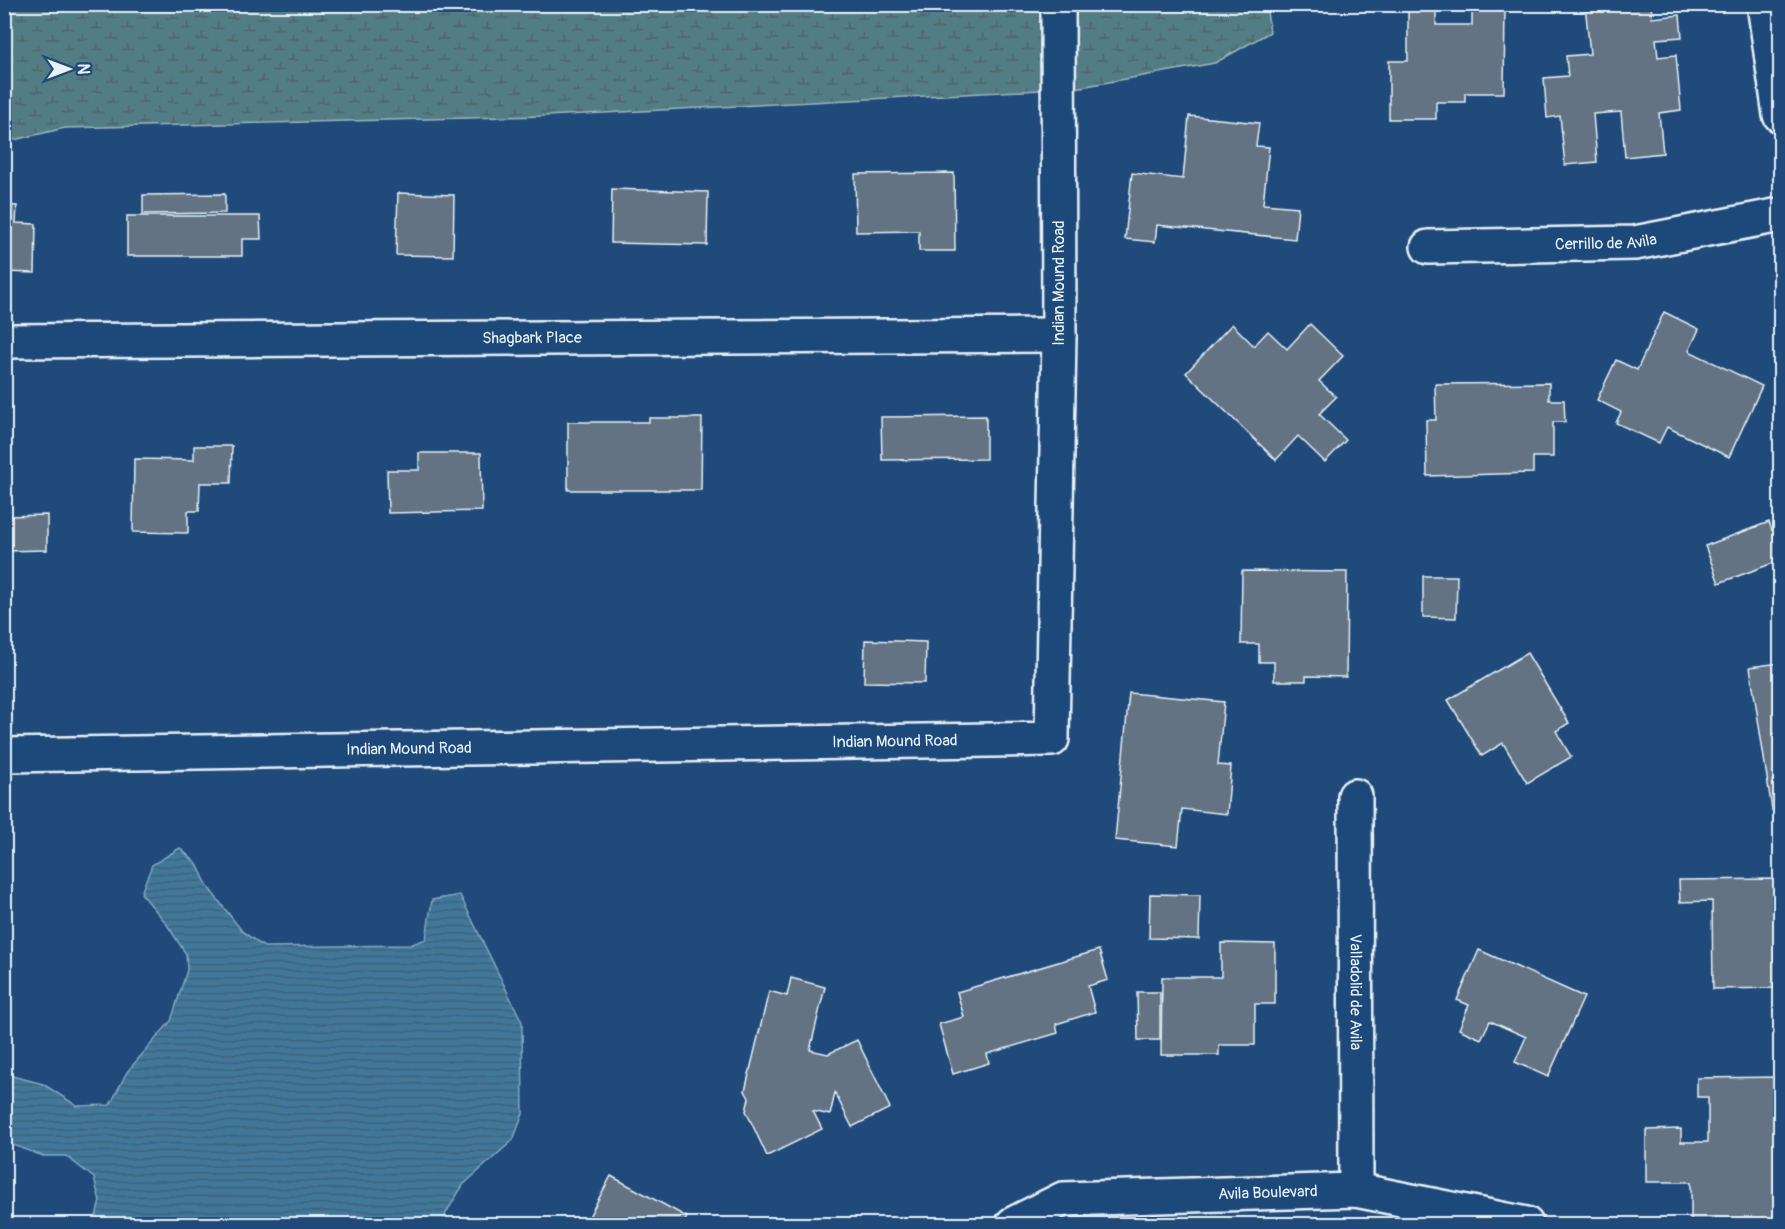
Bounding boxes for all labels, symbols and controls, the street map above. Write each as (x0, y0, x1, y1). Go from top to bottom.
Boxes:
north arrow (39, 39, 99, 99)
text: N (73, 64, 93, 75)
street label: Indian Mound Road (1049, 220, 1069, 346)
street label: Cerrillo de Avila (1555, 229, 1658, 255)
street label: Shagbark Place (482, 328, 582, 348)
street label: Indian Mound Road (832, 730, 958, 752)
street label: Indian Mound Road (346, 738, 472, 760)
street label: Valladolid de Avila (1345, 934, 1366, 1050)
street label: Avila Boulevard (1218, 1181, 1318, 1204)

